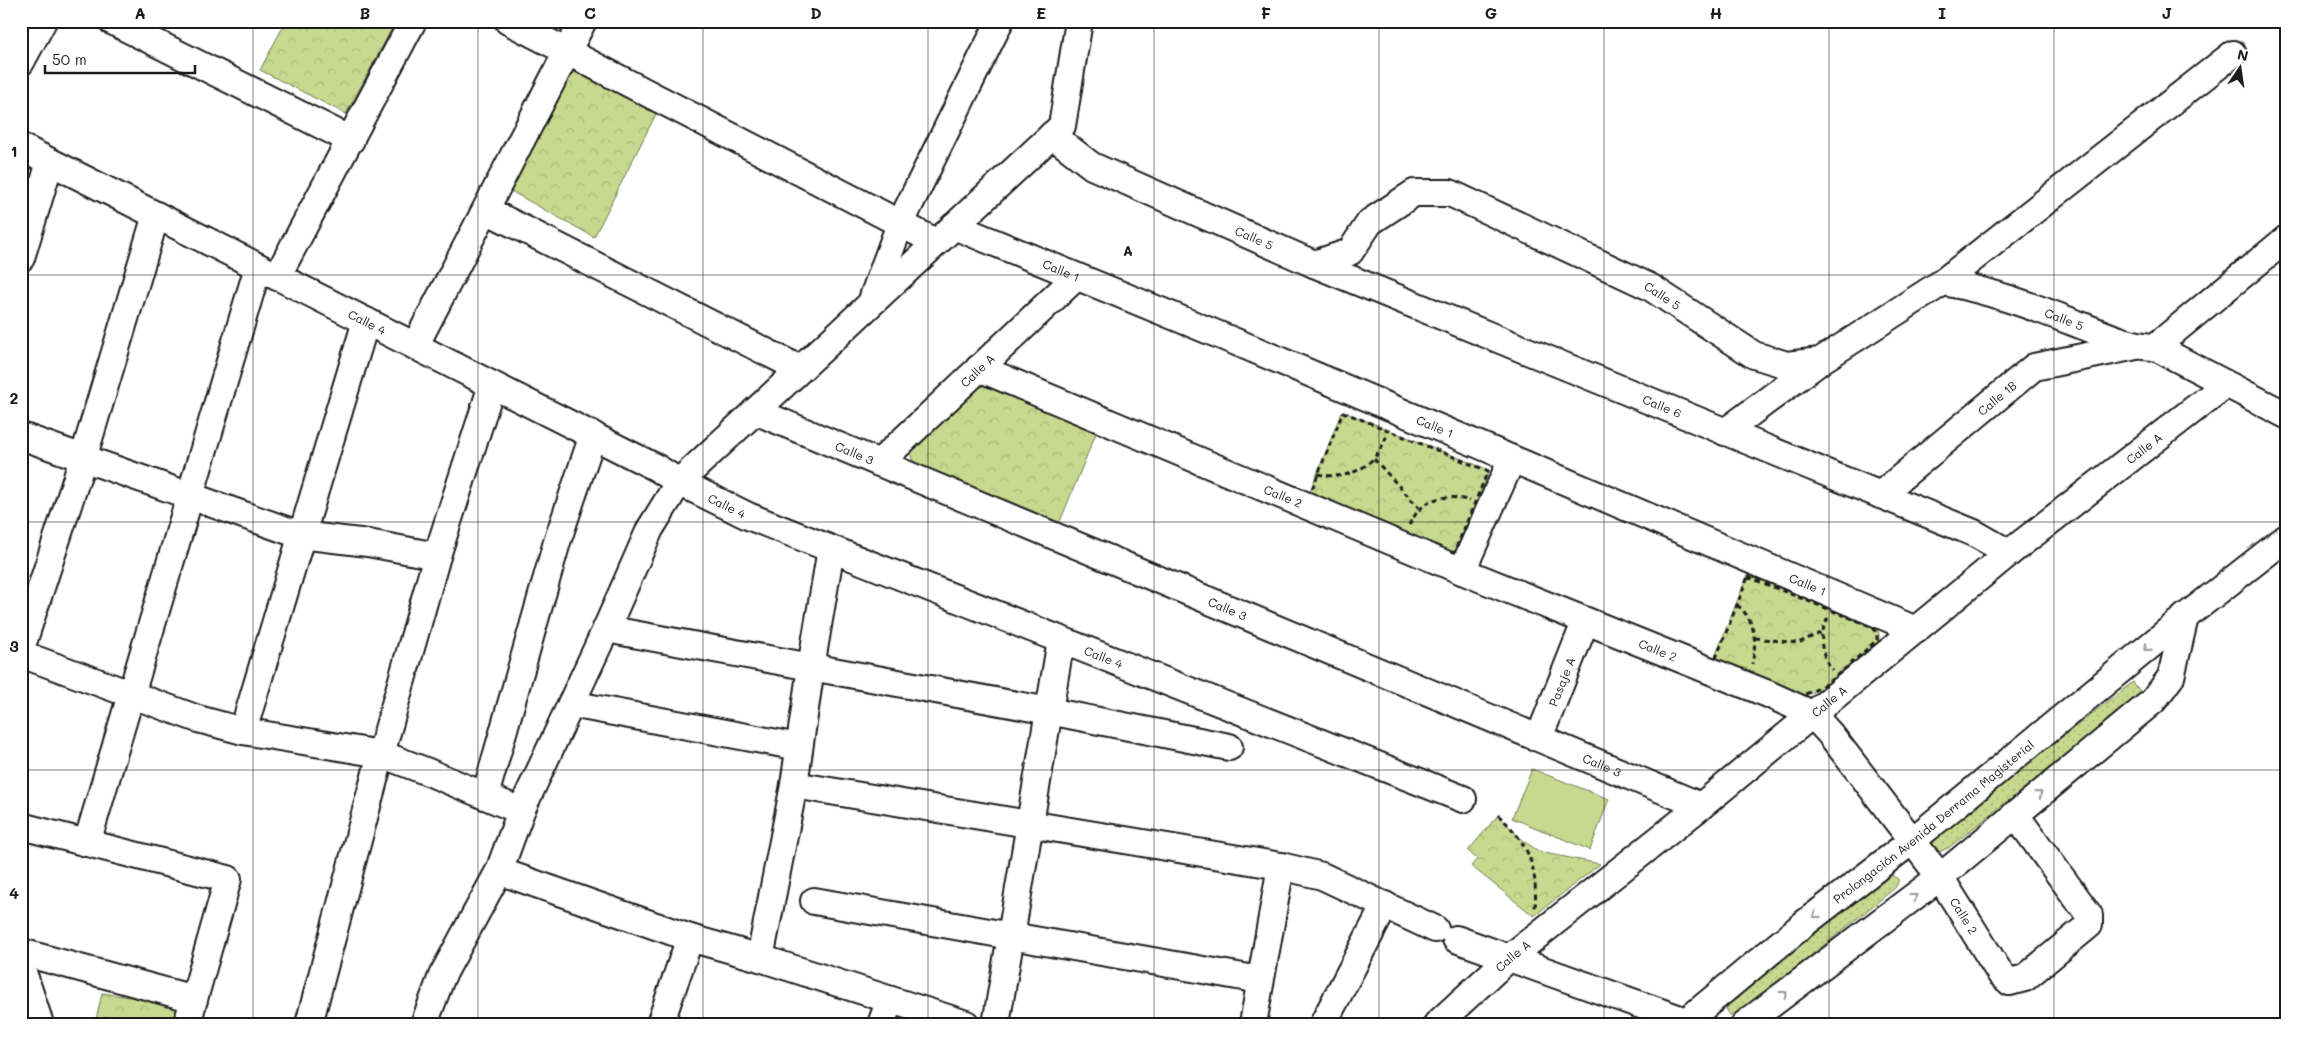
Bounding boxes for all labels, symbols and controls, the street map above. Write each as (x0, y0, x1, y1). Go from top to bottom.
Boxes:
text: A (134, 2, 146, 23)
text: B (360, 2, 370, 23)
text: C (584, 2, 596, 23)
text: D (810, 2, 822, 23)
text: E (1036, 2, 1046, 23)
text: F (1261, 2, 1271, 23)
text: G (1485, 2, 1497, 23)
text: H (1710, 2, 1722, 23)
text: I (1938, 2, 1946, 23)
text: J (2162, 2, 2172, 23)
scale bar (45, 42, 195, 74)
north arrow (2214, 42, 2264, 92)
text: N (2236, 44, 2250, 65)
text: 50 m (52, 49, 87, 69)
text: 1 (10, 140, 18, 161)
street label: Calle 5 (1233, 222, 1276, 253)
district label: A (1123, 241, 1133, 260)
street label: Calle 1 (1040, 255, 1082, 285)
street label: Calle 5 (1642, 278, 1684, 313)
street label: Calle 5 (2043, 304, 2086, 334)
street label: Calle 4 (346, 306, 389, 338)
street label: Calle A (957, 350, 998, 390)
street label: Calle 1B (1974, 377, 2020, 419)
text: 2 (10, 387, 19, 408)
street label: Calle 6 (1640, 391, 1684, 421)
street label: Calle 1 (1414, 411, 1456, 441)
street label: Calle A (2122, 429, 2165, 467)
street label: Calle 3 (833, 437, 876, 468)
street label: Calle 2 (1262, 481, 1305, 511)
street label: Calle 4 (705, 490, 749, 522)
street label: Calle 1 (1787, 569, 1829, 599)
street label: Calle 3 (1206, 593, 1249, 623)
text: 3 (9, 635, 19, 656)
street label: Calle 2 (1636, 635, 1679, 665)
street label: Calle 4 (1082, 642, 1125, 672)
one-way arrow (2144, 643, 2153, 651)
street label: Pasaje A (1544, 655, 1578, 709)
street label: Calle A (1808, 682, 1850, 720)
street label: Prolongación Avenida Derrama Magisterial (1830, 736, 2037, 907)
street label: Calle 3 (1580, 750, 1624, 780)
one-way arrow (2034, 790, 2043, 799)
text: 4 (9, 882, 19, 903)
one-way arrow (1908, 894, 1917, 902)
street label: Calle 2 (1947, 894, 1982, 937)
one-way arrow (1813, 909, 1822, 917)
street label: Calle A (1491, 936, 1534, 975)
one-way arrow (1778, 992, 1787, 1000)

